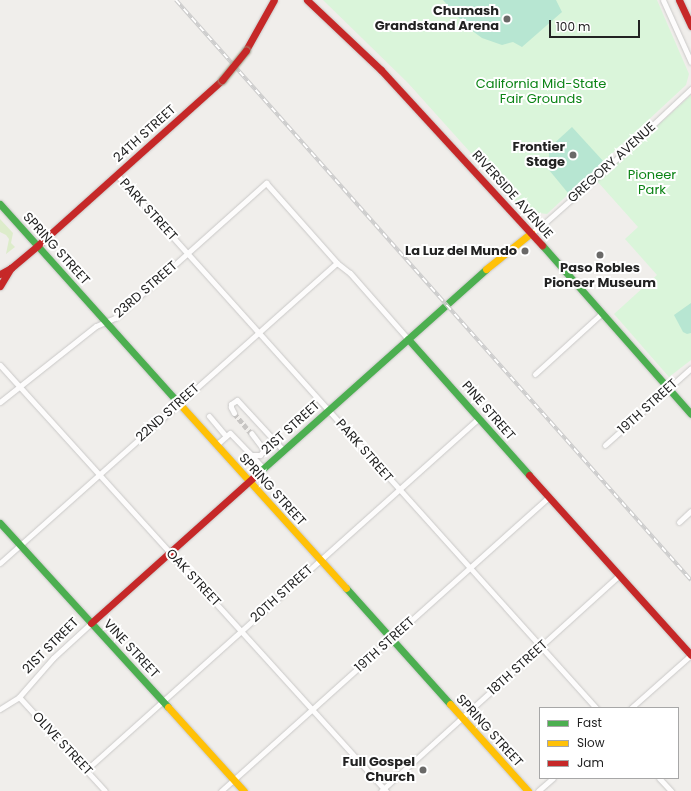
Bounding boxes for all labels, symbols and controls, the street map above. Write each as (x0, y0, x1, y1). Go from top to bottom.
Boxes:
place label: Chumash Grandstand Arena (375, 4, 499, 35)
scale bar (551, 12, 642, 38)
marker: Chumash Grandstand Arena (502, 14, 512, 24)
text: 100 m (556, 18, 590, 35)
park label: California Mid-State Fair Grounds (476, 77, 606, 108)
street label: 24TH STREET (111, 102, 179, 166)
street label: GREGORY AVENUE (565, 119, 659, 207)
place label: Frontier Stage (513, 140, 565, 171)
street label: RIVERSIDE AVENUE (468, 148, 556, 242)
marker: Frontier Stage (568, 150, 578, 160)
park label: Pioneer Park (628, 168, 676, 199)
street label: PARK STREET (116, 176, 180, 244)
street label: SPRING STREET (19, 210, 93, 288)
place label: La Luz del Mundo (405, 243, 517, 259)
marker: La Luz del Mundo (520, 246, 530, 256)
marker: Paso Robles Pioneer Museum (595, 250, 605, 260)
street label: 23RD STREET (111, 258, 181, 322)
place label: Paso Robles Pioneer Museum (544, 261, 656, 292)
street label: 19TH STREET (615, 376, 681, 438)
street label: PINE STREET (458, 378, 518, 444)
street label: 22ND STREET (133, 381, 203, 445)
street label: 21ST STREET (259, 398, 323, 458)
street label: PARK STREET (332, 416, 396, 486)
street label: SPRING STREET (235, 451, 309, 529)
street label: OAK STREET (162, 546, 224, 610)
street label: 20TH STREET (248, 562, 316, 626)
street label: 19TH STREET (352, 614, 418, 676)
street label: 21ST STREET (20, 615, 82, 677)
street label: VINE STREET (100, 617, 162, 681)
street label: 18TH STREET (485, 637, 551, 699)
street label: SPRING STREET (452, 692, 526, 770)
legend (539, 707, 679, 779)
street label: OLIVE STREET (29, 709, 95, 779)
text: Fast (577, 714, 602, 731)
text: Slow (577, 734, 605, 751)
text: Jam (577, 754, 604, 771)
place label: Full Gospel Church (343, 755, 415, 786)
marker: Full Gospel Church (418, 765, 428, 775)

